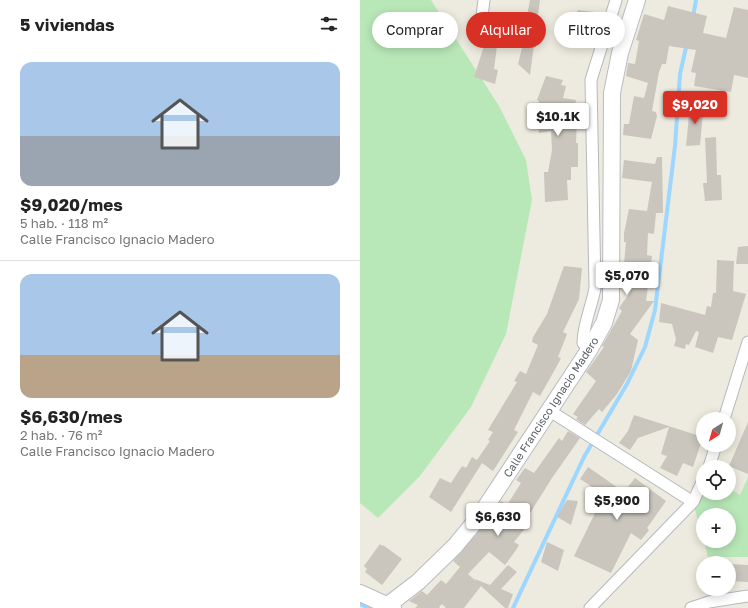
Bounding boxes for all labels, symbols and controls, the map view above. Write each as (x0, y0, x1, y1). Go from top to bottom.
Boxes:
chip: Comprar (372, 12, 458, 48)
chip: Alquilar (466, 12, 546, 48)
chip: Filtros (554, 12, 625, 48)
icon: filters (318, 13, 340, 35)
text: 5 viviendas (20, 14, 115, 35)
icon: home (144, 88, 216, 160)
pin: $9,020 (662, 91, 728, 125)
text: $9,020 (672, 96, 718, 112)
pin: $10.1K (525, 103, 591, 137)
text: $10.1K (536, 108, 580, 124)
text: $9,020/mes (20, 194, 123, 215)
text: 5 hab. · 118 m² (20, 215, 108, 231)
text: Calle Francisco Ignacio Madero (20, 231, 215, 247)
pin: $5,070 (594, 262, 660, 296)
text: $5,070 (605, 267, 649, 283)
icon: home (144, 300, 216, 372)
street label: Calle Francisco Ignacio Madero (500, 334, 601, 479)
text: $6,630/mes (20, 406, 122, 427)
north arrow (696, 412, 736, 452)
map controls (696, 412, 736, 596)
text: 2 hab. · 76 m² (20, 427, 102, 443)
text: Calle Francisco Ignacio Madero (20, 443, 215, 459)
button: locate (696, 460, 736, 500)
pin: $5,900 (584, 487, 650, 521)
text: $5,900 (594, 492, 640, 508)
pin: $6,630 (465, 503, 531, 537)
text: $6,630 (475, 508, 521, 524)
button: + (696, 508, 736, 548)
button: − (696, 556, 736, 596)

